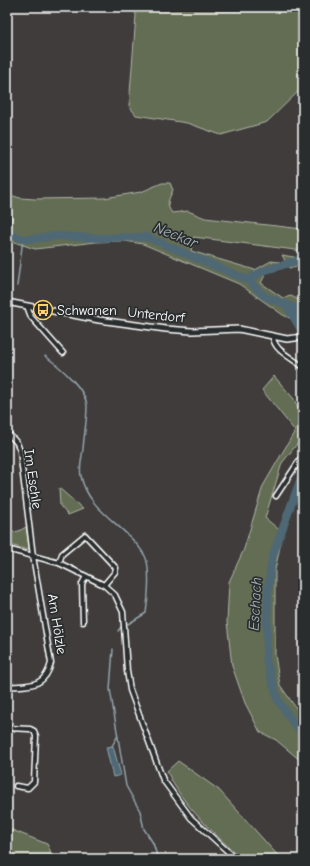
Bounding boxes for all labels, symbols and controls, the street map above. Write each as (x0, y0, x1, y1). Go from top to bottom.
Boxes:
water label: Neckar (151, 218, 201, 252)
bus stop icon: Schwanen (32, 299, 54, 321)
place label: Schwanen (57, 302, 117, 319)
street label: Unterdorf (127, 304, 187, 327)
street label: Im Eschle (20, 448, 46, 510)
water label: Eschach (245, 577, 265, 631)
street label: Am Hölzle (44, 592, 70, 656)

